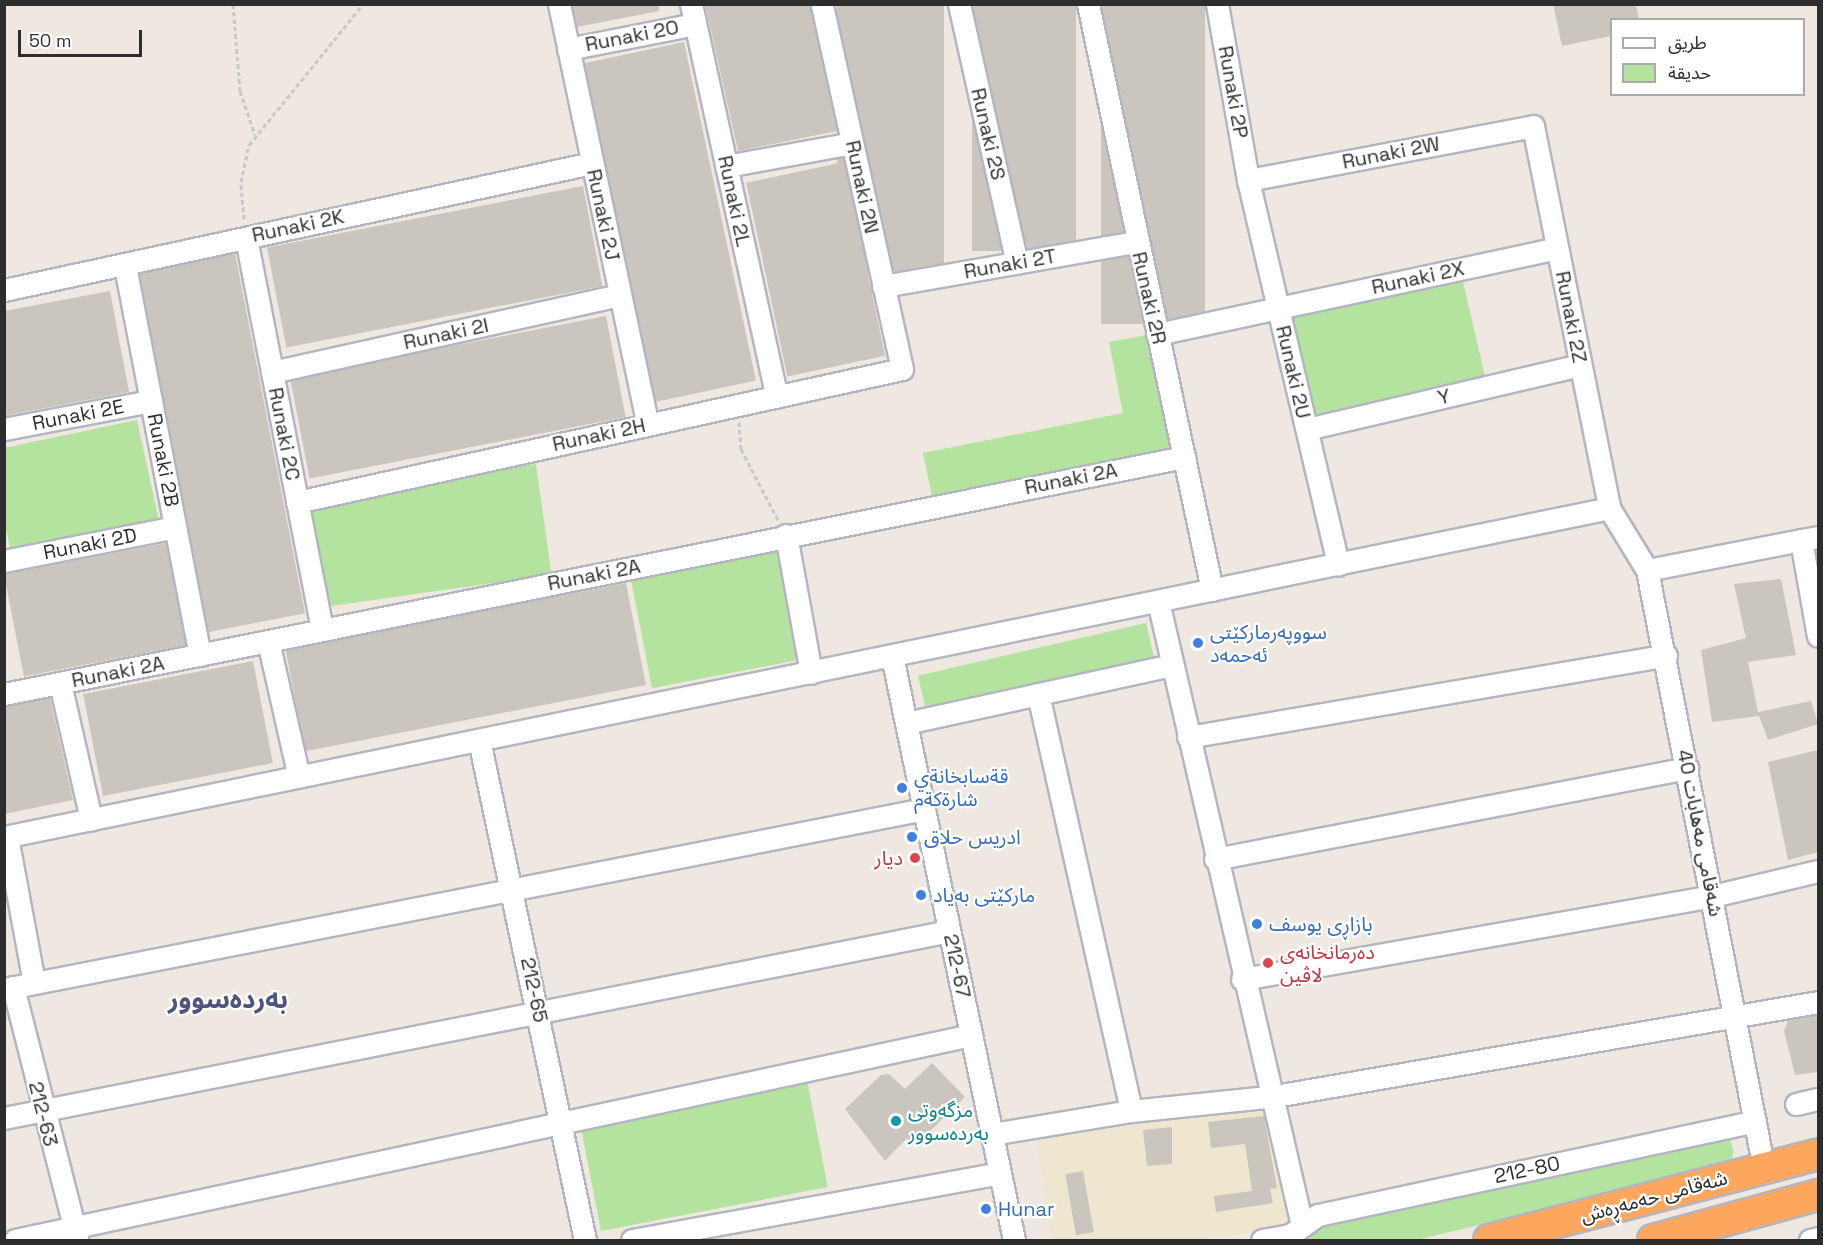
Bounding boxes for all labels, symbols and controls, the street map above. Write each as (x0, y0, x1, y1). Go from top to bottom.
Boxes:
street label: Runaki 2O (583, 15, 681, 57)
scale bar (21, 18, 146, 56)
legend (1610, 18, 1805, 96)
text: 50 m (29, 29, 71, 52)
text: طريق (1668, 31, 1707, 54)
street label: Runaki 2P (1213, 44, 1253, 140)
text: حديقة (1668, 61, 1711, 84)
street label: Runaki 2S (966, 86, 1010, 182)
street label: Runaki 2W (1340, 132, 1442, 174)
street label: Runaki 2N (840, 138, 884, 236)
street label: Runaki 2L (713, 153, 755, 249)
street label: Runaki 2J (582, 167, 624, 263)
street label: Runaki 2K (250, 205, 346, 247)
street label: Runaki 2T (962, 244, 1058, 284)
street label: Runaki 2R (1127, 249, 1171, 347)
street label: Runaki 2X (1369, 256, 1467, 300)
street label: Runaki 2Z (1550, 269, 1592, 365)
street label: Runaki 2I (401, 313, 491, 355)
street label: Runaki 2U (1271, 323, 1315, 421)
street label: Y (1435, 384, 1453, 410)
street label: Runaki 2C (263, 385, 305, 483)
street label: Runaki 2E (30, 394, 126, 436)
street label: Runaki 2B (142, 411, 184, 509)
street label: Runaki 2H (550, 413, 648, 457)
street label: Runaki 2A (1023, 458, 1119, 500)
street label: Runaki 2D (41, 523, 139, 565)
street label: Runaki 2A (546, 554, 642, 596)
place label: سووپەرمارکێتی ئەحمەد (1210, 620, 1327, 667)
marker: سووپەرمارکێتی ئەحمەد (1191, 636, 1205, 650)
street label: Runaki 2A (70, 651, 166, 693)
street label: شەقامی مەهابات 40 (1672, 747, 1728, 919)
place label: قةسابخانةي شارةكةم (914, 765, 1008, 812)
marker: قةسابخانةي شارةكةم (895, 781, 909, 795)
place label: ادريس حلاق (924, 825, 1021, 849)
marker: ادريس حلاق (905, 830, 919, 844)
place label: ديار (874, 846, 903, 870)
marker: ديار (908, 851, 922, 865)
place label: مارکێتی بەیاد (933, 883, 1035, 907)
marker: مارکێتی بەیاد (914, 888, 928, 902)
place label: بازاڕی یوسف (1269, 912, 1373, 936)
marker: بازاڕی یوسف (1250, 917, 1264, 931)
street label: 212-67 (939, 932, 975, 1000)
place label: دەرمانخانەی لاڤین (1280, 940, 1375, 987)
street label: 212-65 (515, 955, 553, 1025)
marker: دەرمانخانەی لاڤین (1261, 956, 1275, 970)
district label: بەردەسوور (168, 984, 288, 1016)
street label: 212-63 (23, 1079, 63, 1149)
place label: مزگەوتی بەردەسوور (908, 1098, 989, 1145)
marker: مزگەوتی بەردەسوور (889, 1114, 903, 1128)
street label: 212-80 (1492, 1151, 1562, 1189)
street label: شەقامی حەمەڕەش (1578, 1166, 1730, 1228)
place label: Hunar (998, 1197, 1055, 1221)
marker: Hunar (979, 1202, 993, 1216)

